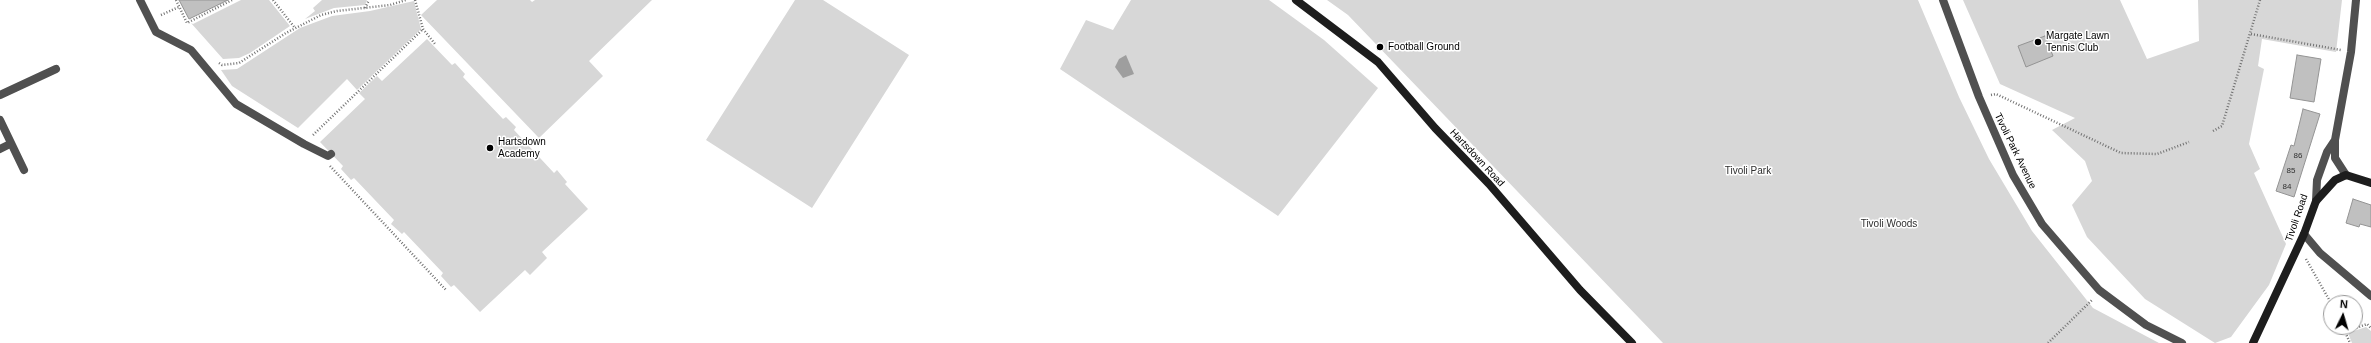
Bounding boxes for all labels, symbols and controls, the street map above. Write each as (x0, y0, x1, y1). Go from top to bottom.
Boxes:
place label: Margate Lawn Tennis Club (2046, 30, 2109, 54)
marker: Margate Lawn Tennis Club (2033, 37, 2043, 47)
place label: Football Ground (1388, 41, 1460, 53)
marker: Football Ground (1375, 42, 1385, 52)
street label: Tivoli Park Avenue (1991, 111, 2039, 191)
street label: Hartsdown Road (1447, 127, 1507, 189)
place label: Hartsdown Academy (498, 136, 546, 160)
marker: Hartsdown Academy (485, 143, 495, 153)
house number: 86 (2294, 151, 2302, 161)
park label: Tivoli Park (1725, 165, 1771, 177)
house number: 85 (2287, 166, 2295, 176)
house number: 84 (2283, 182, 2291, 192)
street label: Tivoli Road (2283, 193, 2311, 243)
park label: Tivoli Woods (1861, 218, 1917, 230)
north arrow (2323, 295, 2363, 335)
text: N (2339, 298, 2348, 310)

